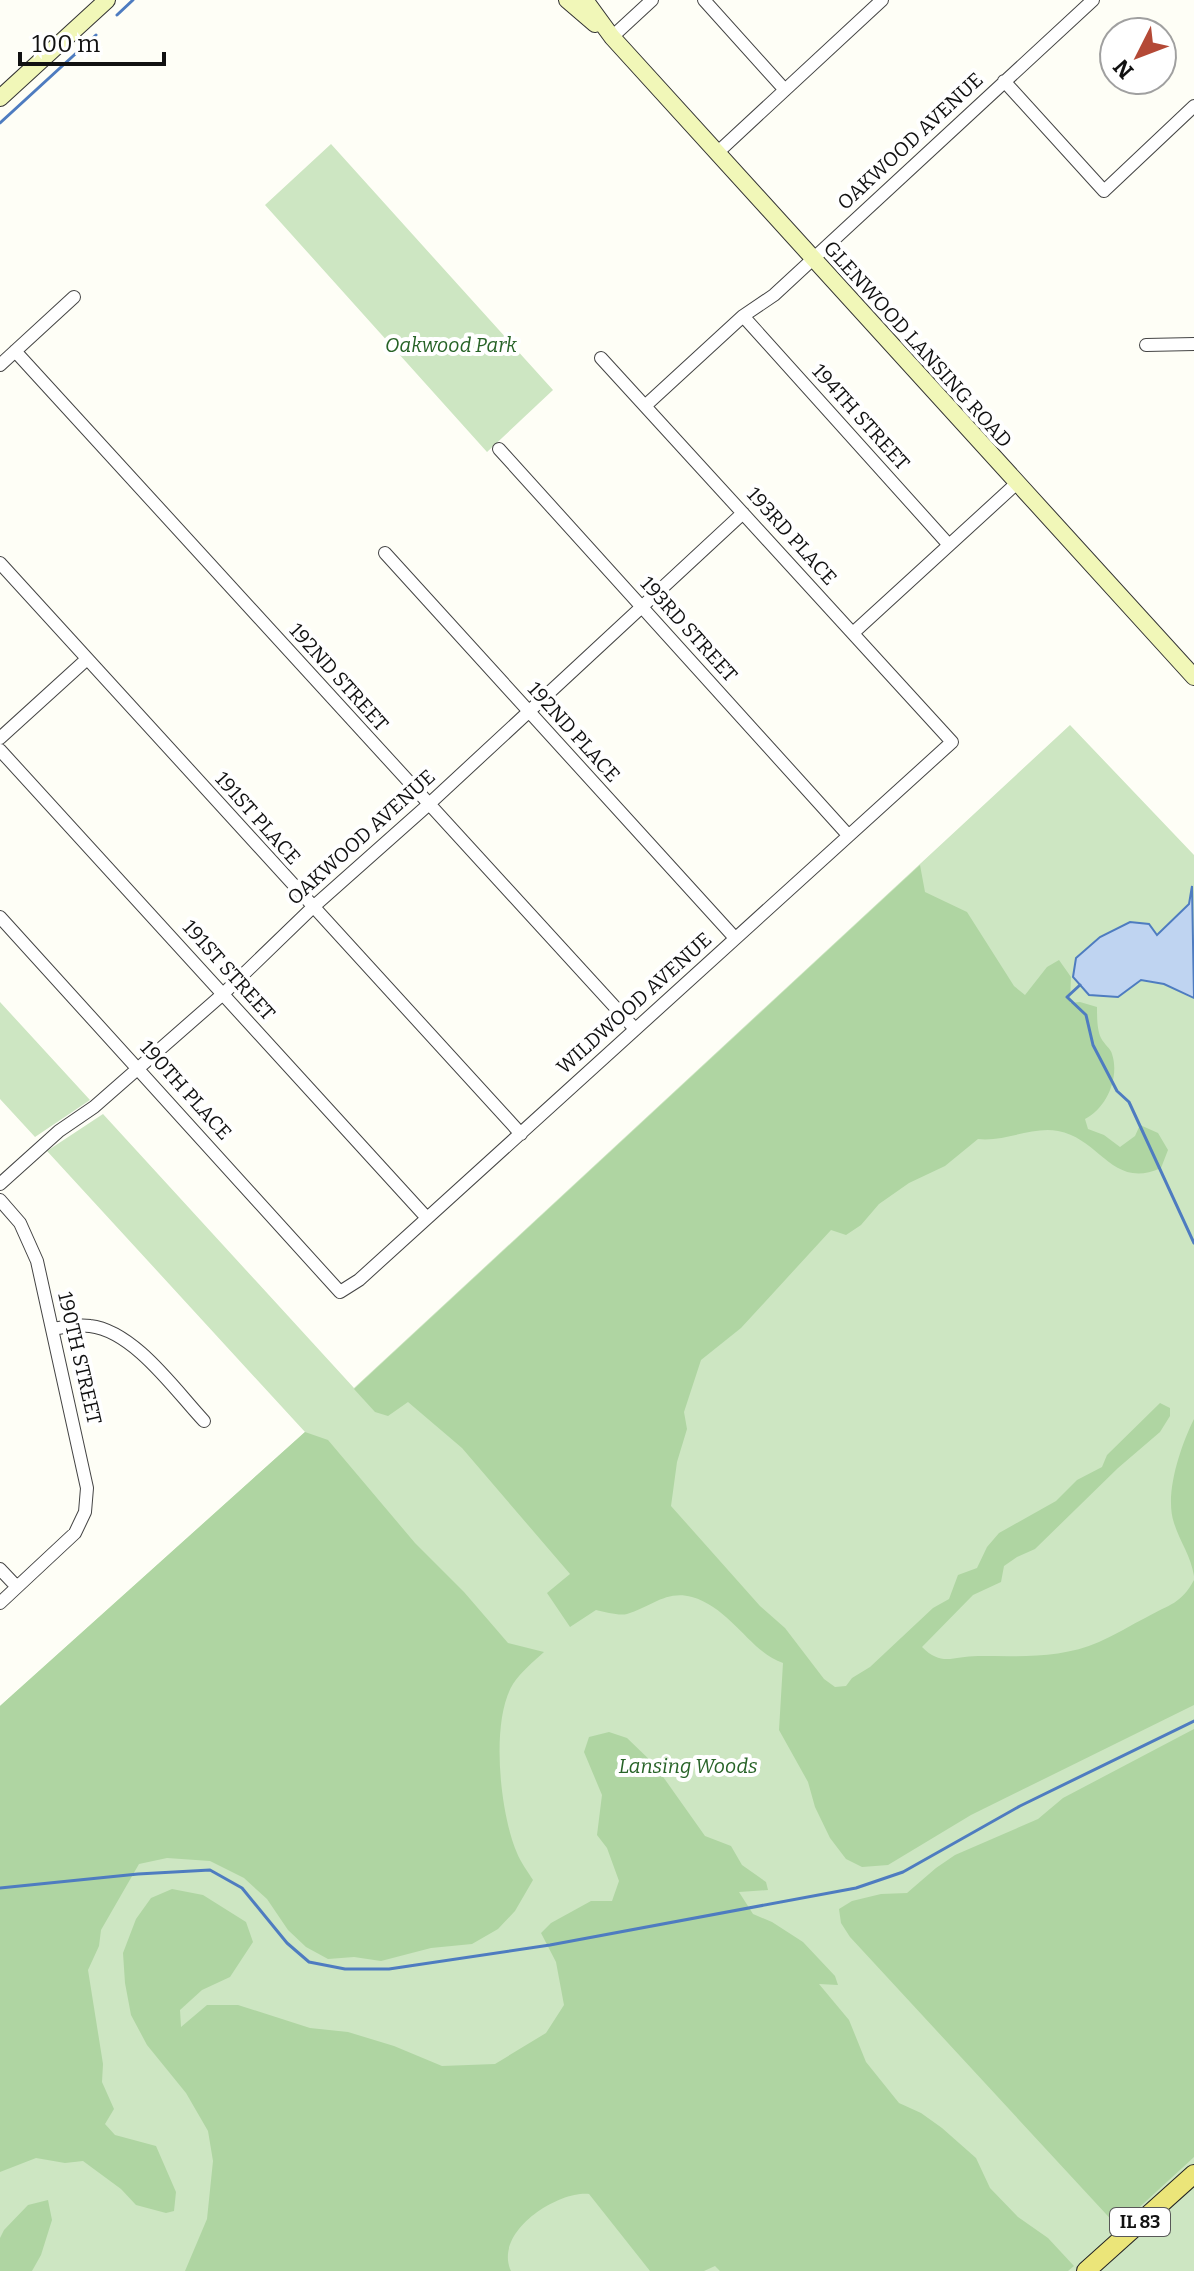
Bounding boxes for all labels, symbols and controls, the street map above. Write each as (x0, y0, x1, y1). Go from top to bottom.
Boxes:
scale bar (20, 16, 164, 66)
north arrow (1098, 16, 1178, 96)
text: 100 m (32, 30, 100, 58)
text: N (1108, 54, 1139, 84)
street label: OAKWOOD AVENUE (832, 67, 988, 215)
street label: GLENWOOD LANSING ROAD (819, 236, 1017, 452)
park label: Oakwood Park (385, 333, 517, 357)
street label: 194TH STREET (807, 359, 915, 475)
street label: 193RD PLACE (742, 482, 842, 590)
street label: 193RD STREET (635, 571, 743, 687)
street label: 192ND STREET (284, 618, 394, 736)
street label: 192ND PLACE (523, 677, 625, 787)
street label: OAKWOOD AVENUE (282, 764, 440, 910)
street label: 191ST PLACE (210, 767, 306, 869)
street label: 191ST STREET (178, 915, 280, 1025)
street label: WILDWOOD AVENUE (552, 927, 716, 1079)
street label: 190TH PLACE (135, 1036, 237, 1144)
street label: 190TH STREET (53, 1289, 107, 1427)
park label: Lansing Woods (618, 1754, 758, 1778)
road number: IL 83 (1110, 2208, 1170, 2236)

